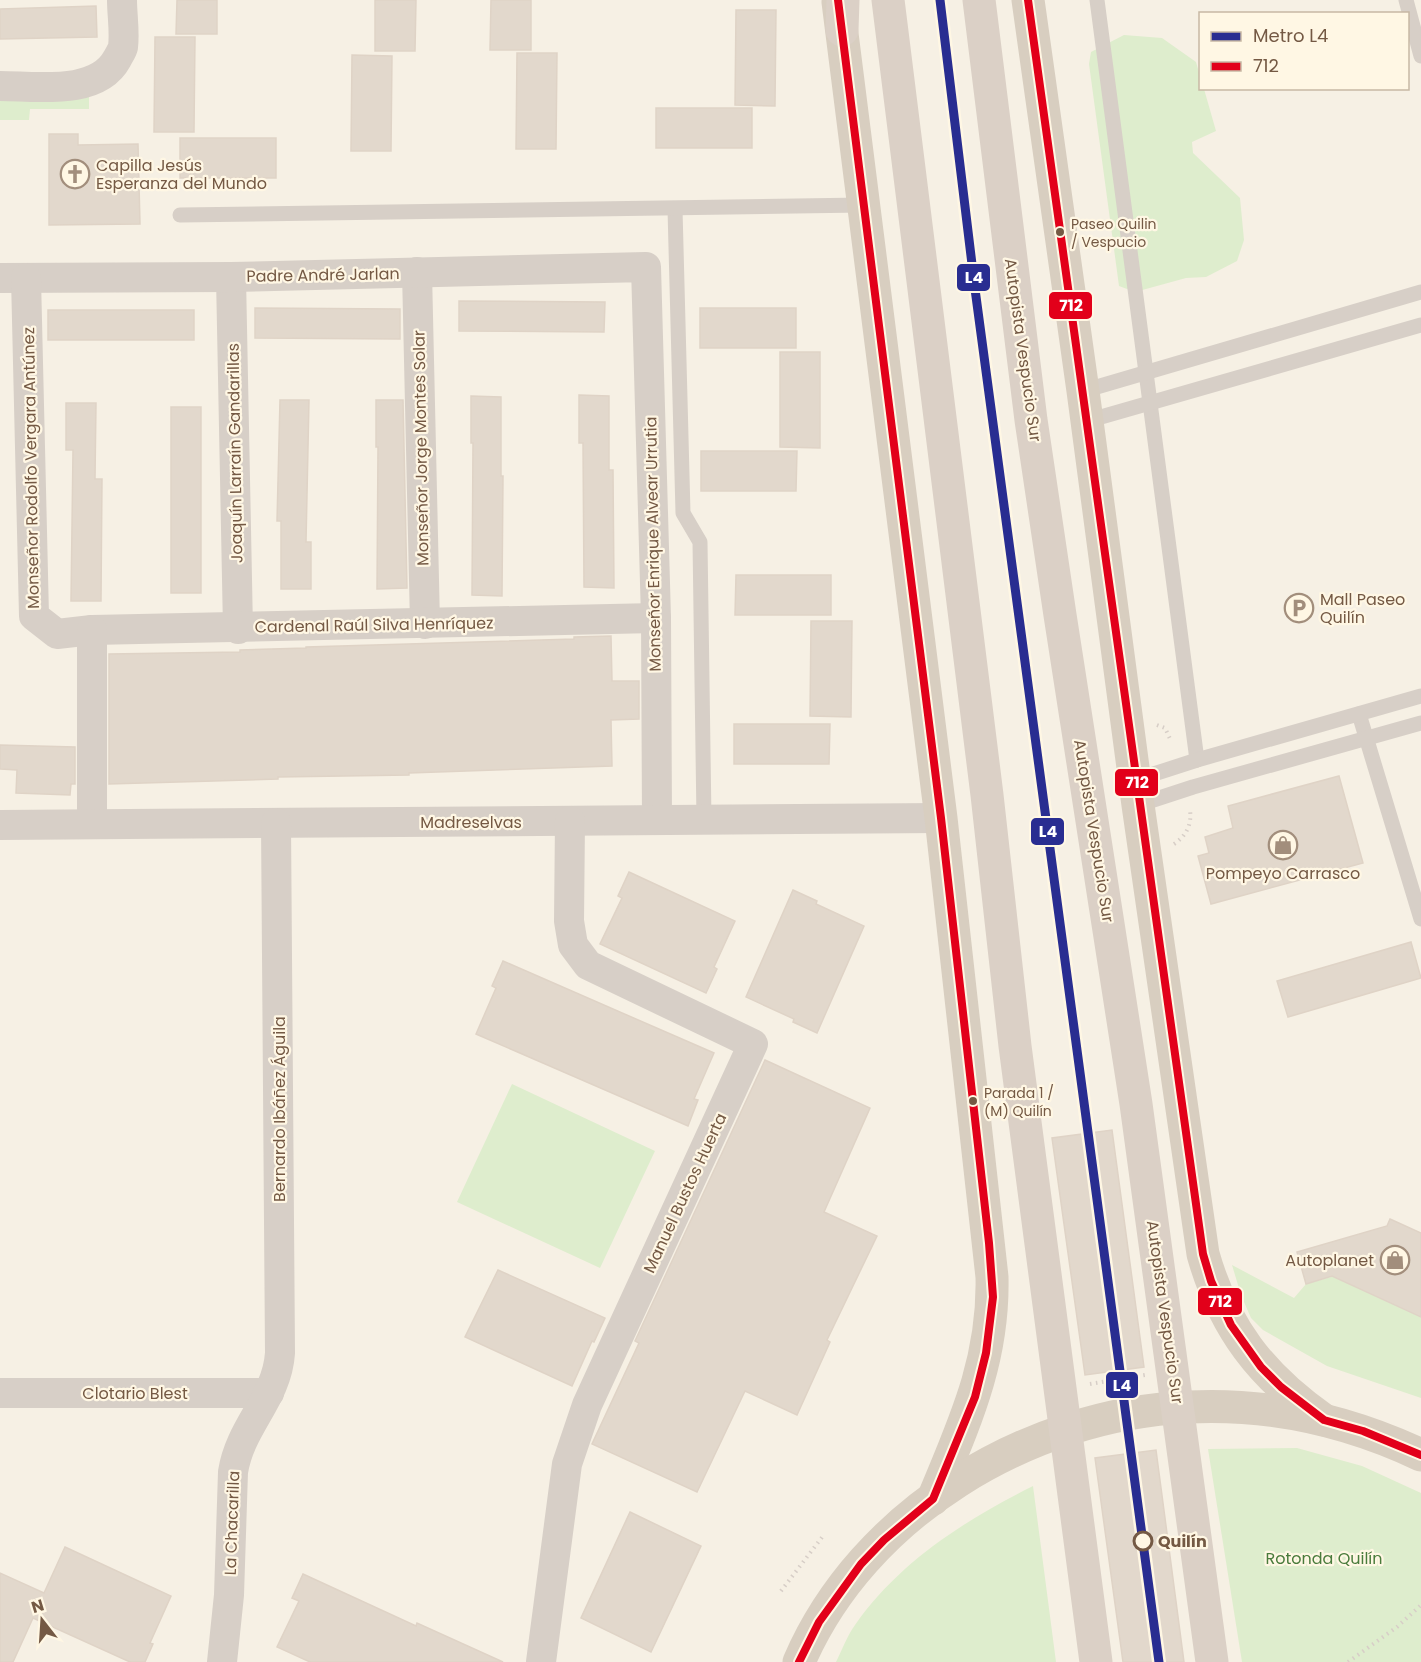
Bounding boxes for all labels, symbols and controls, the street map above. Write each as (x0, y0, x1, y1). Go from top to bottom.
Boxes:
legend (1199, 12, 1409, 90)
text: Metro L4 (1253, 23, 1328, 48)
text: 712 (1253, 53, 1279, 78)
place label: Capilla Jesús Esperanza del Mundo (96, 154, 267, 195)
church icon: Capilla Jesús Esperanza del Mundo (59, 158, 91, 190)
place label: Paseo Quilin / Vespucio (1071, 214, 1157, 252)
marker: Paseo Quilin / Vespucio (1054, 226, 1066, 238)
street label: Autopista Vespucio Sur (999, 257, 1047, 443)
street label: Padre André Jarlan (246, 262, 400, 288)
line badge: L4 (956, 263, 991, 292)
text: L4 (965, 266, 983, 289)
line badge: 712 (1048, 291, 1093, 320)
text: 712 (1059, 294, 1083, 317)
street label: Monseñor Rodolfo Vergara Antúnez (17, 327, 45, 609)
street label: Monseñor Jorge Montes Solar (407, 330, 435, 566)
street label: Joaquín Larraín Gandarillas (222, 343, 248, 563)
street label: Monseñor Enrique Alvear Urrutia (639, 416, 667, 672)
place label: Mall Paseo Quilín (1320, 588, 1405, 629)
parking icon: Mall Paseo Quilín (1283, 592, 1315, 624)
street label: Cardenal Raúl Silva Henríquez (254, 611, 494, 639)
street label: Autopista Vespucio Sur (1068, 738, 1120, 924)
line badge: 712 (1114, 768, 1159, 797)
text: 712 (1125, 771, 1149, 794)
street label: Madreselvas (420, 811, 522, 834)
line badge: L4 (1030, 817, 1065, 846)
text: L4 (1039, 820, 1057, 843)
shop icon: Pompeyo Carrasco (1267, 829, 1299, 861)
place label: Pompeyo Carrasco (1206, 862, 1360, 885)
street label: Bernardo Ibáñez Águila (268, 1016, 291, 1202)
place label: Parada 1 / (M) Quilín (984, 1083, 1054, 1121)
marker: Parada 1 / (M) Quilín (967, 1095, 979, 1107)
street label: Manuel Bustos Huerta (638, 1109, 732, 1277)
street label: Autopista Vespucio Sur (1141, 1219, 1189, 1405)
shop icon: Autoplanet (1379, 1244, 1411, 1276)
place label: Autoplanet (1285, 1249, 1374, 1272)
line badge: 712 (1197, 1287, 1243, 1316)
text: 712 (1208, 1290, 1232, 1313)
line badge: L4 (1105, 1371, 1139, 1399)
text: L4 (1113, 1374, 1131, 1397)
street label: Clotario Blest (82, 1382, 188, 1405)
street label: La Chacarilla (219, 1470, 245, 1576)
place label: Quilín (1158, 1530, 1207, 1553)
marker: Quilín (1133, 1531, 1153, 1551)
park label: Rotonda Quilín (1265, 1547, 1383, 1570)
north arrow (12, 1590, 72, 1650)
text: N (29, 1593, 47, 1619)

